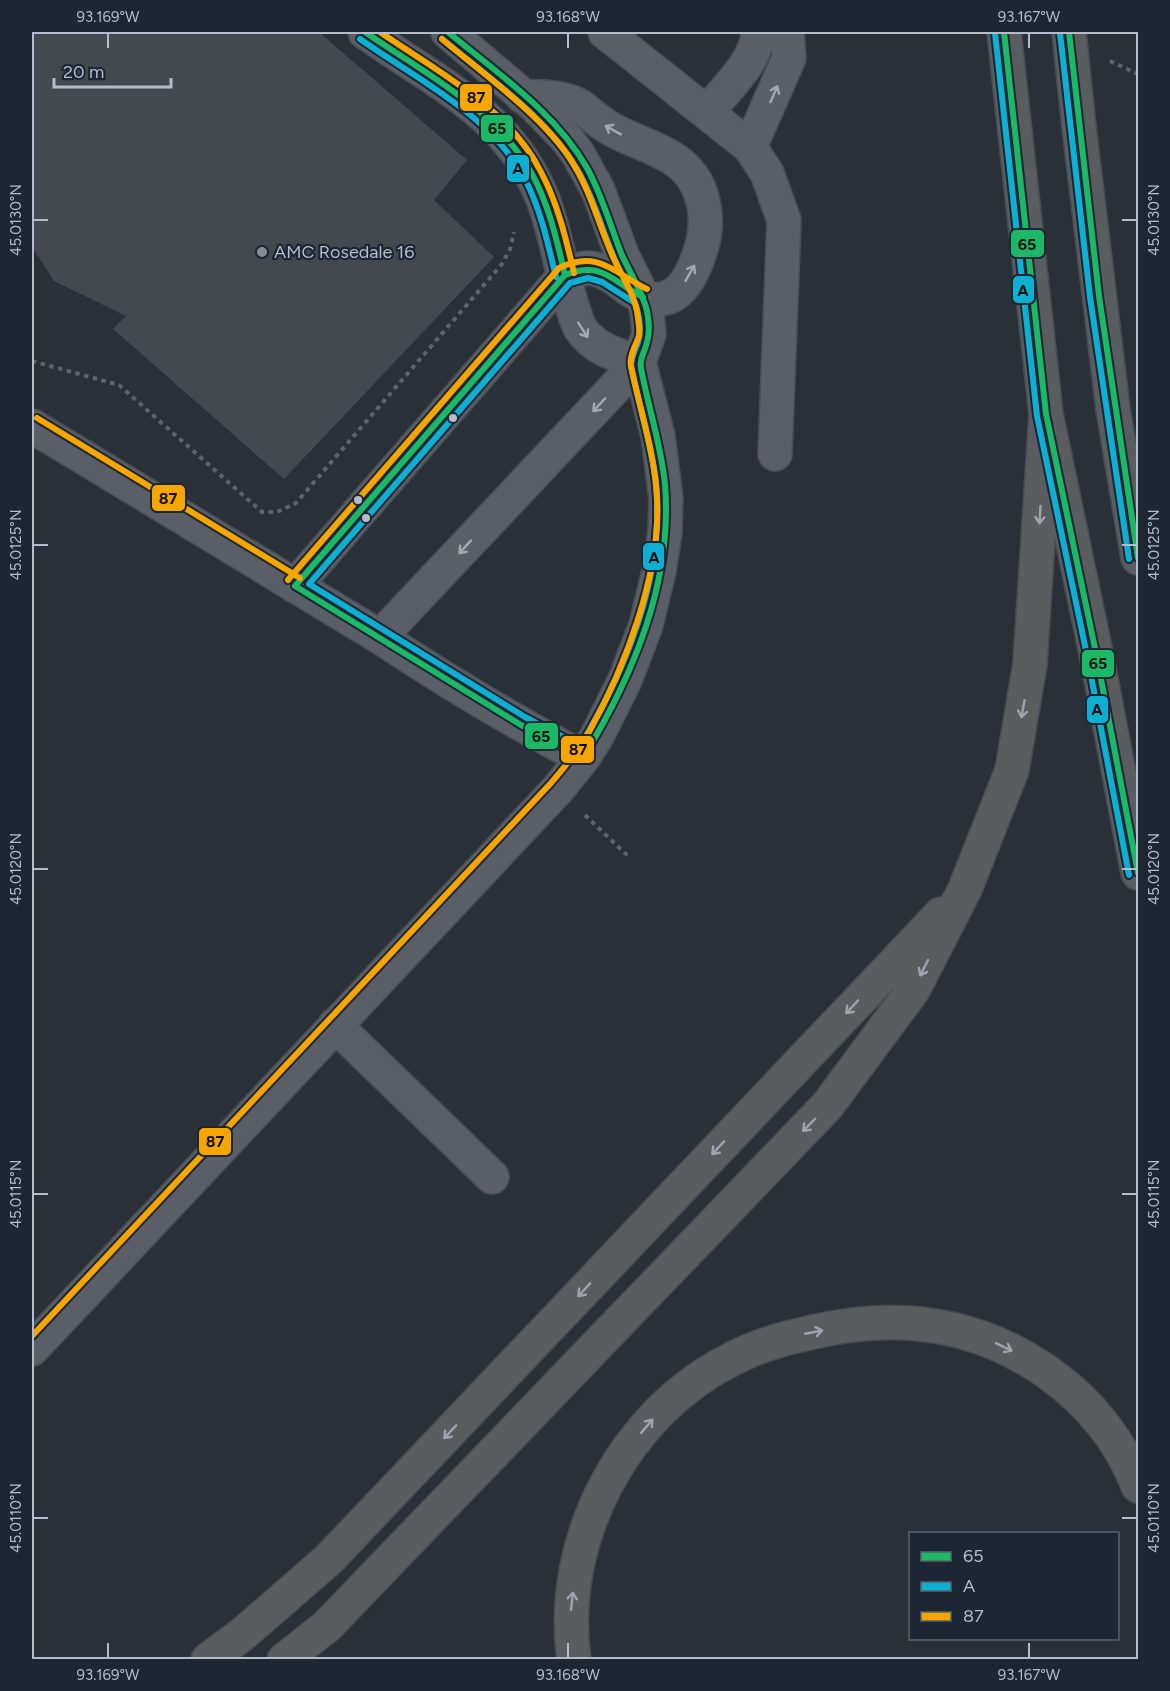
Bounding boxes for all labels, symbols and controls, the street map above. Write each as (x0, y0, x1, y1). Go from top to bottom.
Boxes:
text: 93.169°W (77, 8, 140, 26)
text: 93.168°W (536, 8, 600, 26)
text: 93.167°W (998, 8, 1061, 26)
scale bar (54, 51, 171, 89)
text: 20 m (63, 61, 104, 83)
line badge: 87 (459, 83, 493, 112)
one-way arrow (769, 85, 780, 103)
text: 87 (467, 88, 485, 107)
line badge: 65 (480, 114, 514, 143)
text: 65 (488, 119, 506, 138)
one-way arrow (605, 124, 622, 136)
line badge: A (506, 154, 530, 183)
text: A (512, 159, 524, 178)
text: 45.0130°N (7, 184, 25, 256)
text: 45.0130°N (1145, 184, 1163, 256)
line badge: 65 (1010, 229, 1045, 258)
text: 65 (1018, 235, 1036, 254)
place label: AMC Rosedale 16 (274, 241, 414, 263)
marker: AMC Rosedale 16 (255, 245, 269, 259)
one-way arrow (685, 265, 697, 282)
line badge: A (1012, 275, 1035, 304)
text: A (1017, 281, 1029, 300)
one-way arrow (577, 322, 590, 339)
one-way arrow (592, 397, 606, 412)
unlabelled marker (447, 412, 459, 424)
line badge: 87 (151, 484, 186, 512)
text: 87 (159, 489, 177, 508)
unlabelled marker (352, 494, 364, 506)
one-way arrow (1034, 504, 1045, 524)
text: 45.0125°N (7, 509, 25, 581)
text: 45.0125°N (1145, 509, 1163, 581)
unlabelled marker (360, 512, 372, 524)
one-way arrow (458, 539, 473, 554)
line badge: A (642, 542, 665, 571)
text: A (648, 548, 660, 567)
line badge: 65 (1081, 649, 1115, 678)
text: 65 (1089, 654, 1107, 673)
line badge: A (1086, 695, 1109, 724)
one-way arrow (1017, 698, 1028, 718)
text: A (1091, 700, 1103, 719)
line badge: 65 (524, 722, 559, 750)
text: 65 (532, 727, 550, 746)
line badge: 87 (560, 735, 595, 764)
text: 87 (569, 740, 587, 759)
text: 45.0120°N (7, 833, 25, 905)
text: 45.0120°N (1145, 833, 1163, 905)
one-way arrow (918, 959, 930, 977)
one-way arrow (844, 999, 859, 1014)
one-way arrow (802, 1117, 817, 1132)
line badge: 87 (198, 1127, 232, 1156)
text: 87 (206, 1132, 224, 1151)
one-way arrow (710, 1141, 725, 1156)
text: 45.0115°N (7, 1160, 25, 1228)
text: 45.0115°N (1145, 1160, 1163, 1228)
one-way arrow (577, 1282, 591, 1297)
one-way arrow (803, 1326, 823, 1337)
one-way arrow (994, 1342, 1012, 1353)
one-way arrow (641, 1418, 654, 1434)
one-way arrow (442, 1424, 457, 1439)
text: 45.0110°N (7, 1483, 25, 1553)
text: 45.0110°N (1145, 1483, 1163, 1553)
legend (909, 1532, 1119, 1640)
text: 65 (963, 1545, 984, 1567)
text: A (963, 1575, 975, 1597)
one-way arrow (567, 1592, 578, 1612)
text: 87 (963, 1605, 984, 1627)
text: 93.169°W (77, 1666, 140, 1684)
text: 93.168°W (536, 1666, 600, 1684)
text: 93.167°W (998, 1666, 1061, 1684)

